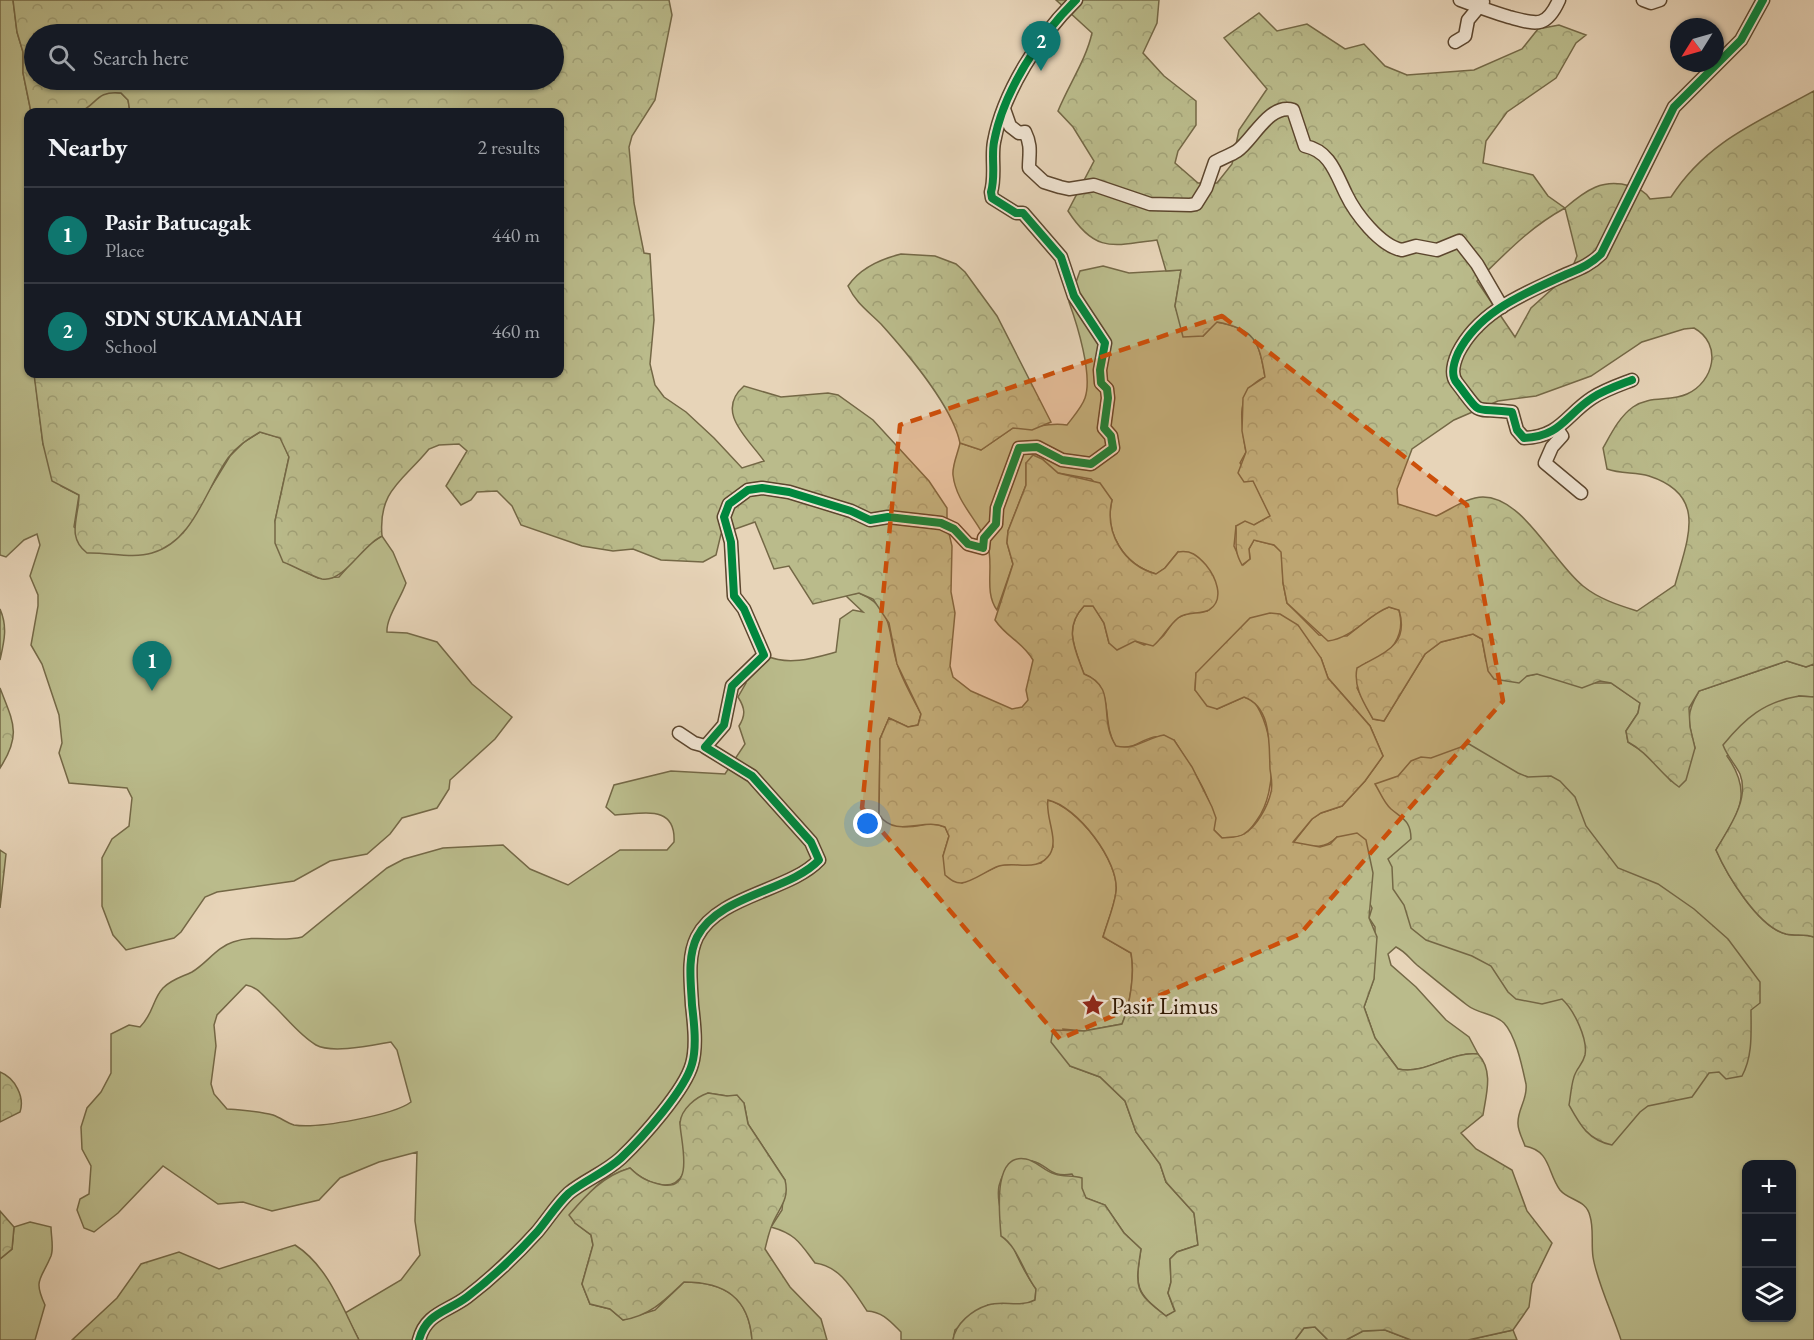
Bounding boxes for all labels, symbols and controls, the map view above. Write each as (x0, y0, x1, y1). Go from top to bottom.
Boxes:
north arrow (1670, 18, 1724, 72)
pin: 2 (1022, 22, 1060, 71)
search box (24, 24, 564, 90)
icon: search (45, 41, 78, 74)
text: Search here (93, 43, 188, 72)
text: Nearby (48, 130, 128, 164)
text: 2 results (477, 134, 540, 160)
text: Pasir Batucagak (105, 208, 251, 237)
text: 1 (62, 222, 73, 248)
text: 440 m (492, 222, 540, 248)
text: Place (105, 237, 144, 263)
text: SDN SUKAMANAH (105, 304, 302, 333)
text: 2 (62, 318, 73, 344)
text: 460 m (492, 318, 540, 344)
text: School (105, 333, 157, 359)
pin: 1 (132, 642, 172, 691)
your location (853, 809, 882, 838)
place label: Pasir Limus (1111, 990, 1218, 1021)
place icon: Pasir Limus (1080, 992, 1106, 1018)
map controls (1742, 1160, 1796, 1322)
button: + (1742, 1160, 1796, 1214)
button: − (1742, 1214, 1796, 1268)
button: layers (1742, 1268, 1796, 1322)

